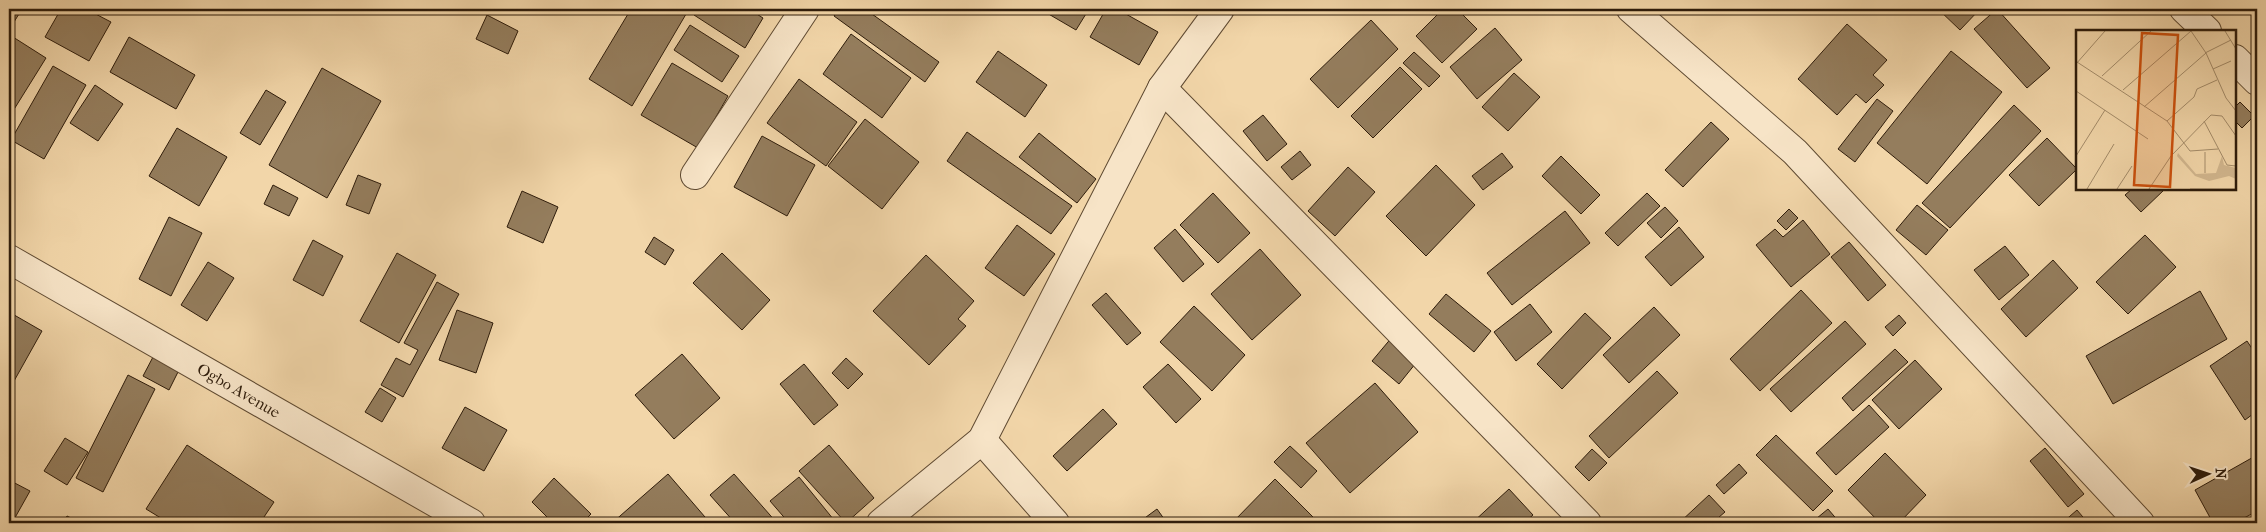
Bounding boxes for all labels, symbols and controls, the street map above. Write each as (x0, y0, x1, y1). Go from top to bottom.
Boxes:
inset map (2076, 30, 2236, 190)
street label: Ogbo Avenue (194, 359, 284, 422)
north arrow (2184, 450, 2234, 500)
text: N (2212, 468, 2229, 479)

